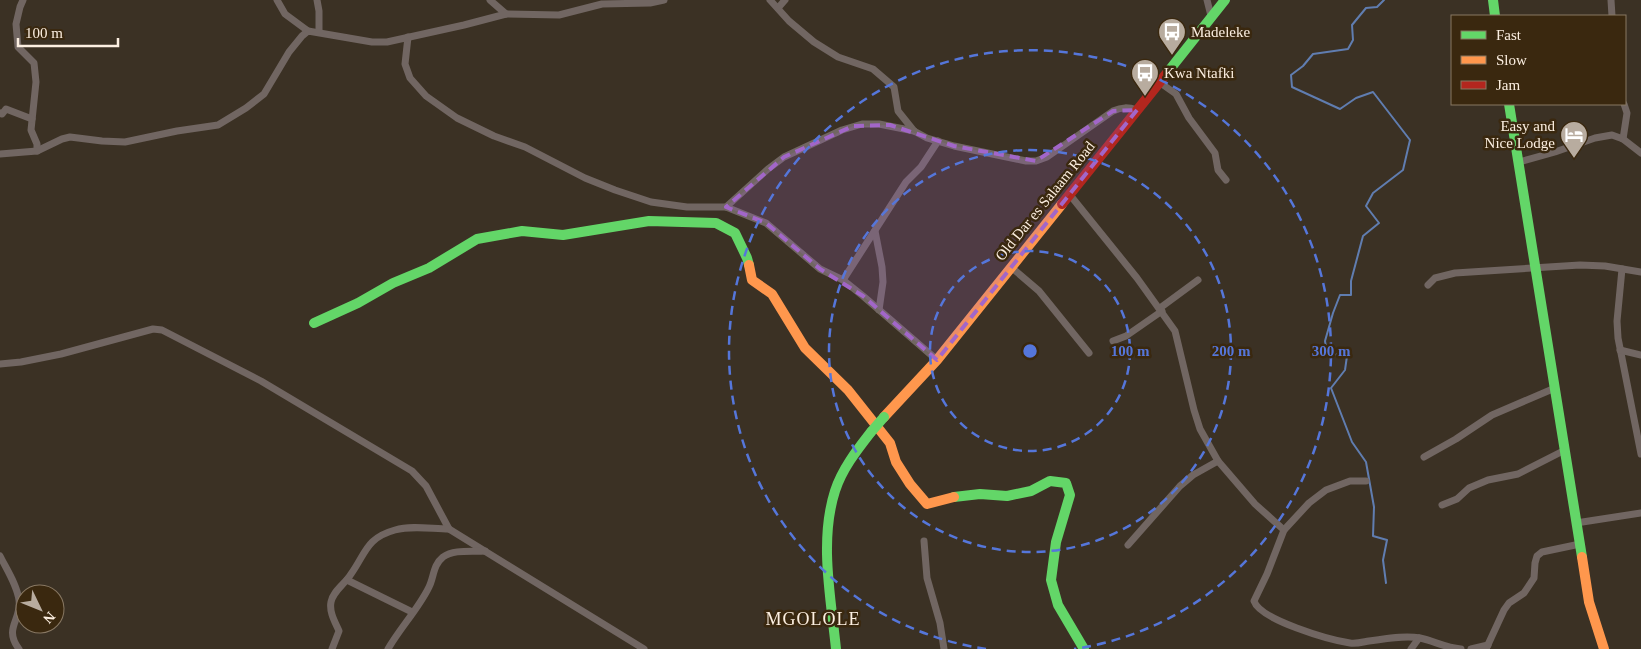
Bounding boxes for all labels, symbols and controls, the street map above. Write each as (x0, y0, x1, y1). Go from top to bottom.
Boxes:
scale bar (18, 15, 118, 47)
legend (1451, 15, 1626, 105)
bus stop icon: Madeleke (1157, 17, 1187, 56)
place label: Madeleke (1191, 24, 1250, 40)
text: 100 m (25, 25, 63, 41)
text: Fast (1496, 27, 1522, 43)
text: Slow (1496, 52, 1527, 68)
bus stop icon: Kwa Ntafki (1130, 58, 1160, 97)
place label: Kwa Ntafki (1164, 65, 1234, 81)
text: Jam (1496, 77, 1520, 93)
place label: Easy and Nice Lodge (1485, 118, 1555, 151)
hotel icon: Easy and Nice Lodge (1559, 120, 1589, 159)
street label: Old Dar es Salaam Road (992, 138, 1098, 264)
centre of rings (1021, 342, 1039, 360)
text: 100 m (1111, 343, 1150, 359)
text: 200 m (1212, 343, 1251, 359)
text: 300 m (1312, 343, 1351, 359)
north arrow (15, 584, 65, 634)
text: N (40, 609, 58, 626)
district label: MGOLOLE (766, 609, 861, 629)

